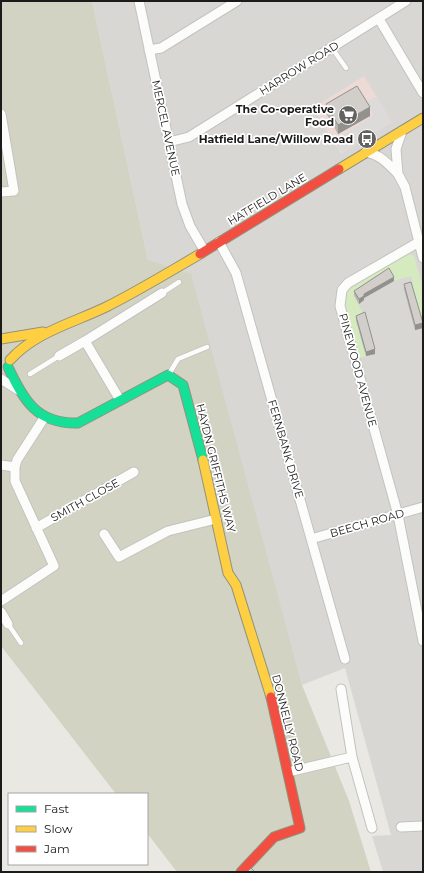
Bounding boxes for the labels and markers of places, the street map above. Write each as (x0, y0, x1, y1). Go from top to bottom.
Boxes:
place label: The Co-operative Food (236, 102, 334, 129)
supermarket icon: The Co-operative Food (337, 104, 359, 126)
bus stop icon: Hatfield Lane/Willow Road (356, 128, 378, 150)
place label: Hatfield Lane/Willow Road (199, 132, 353, 146)

